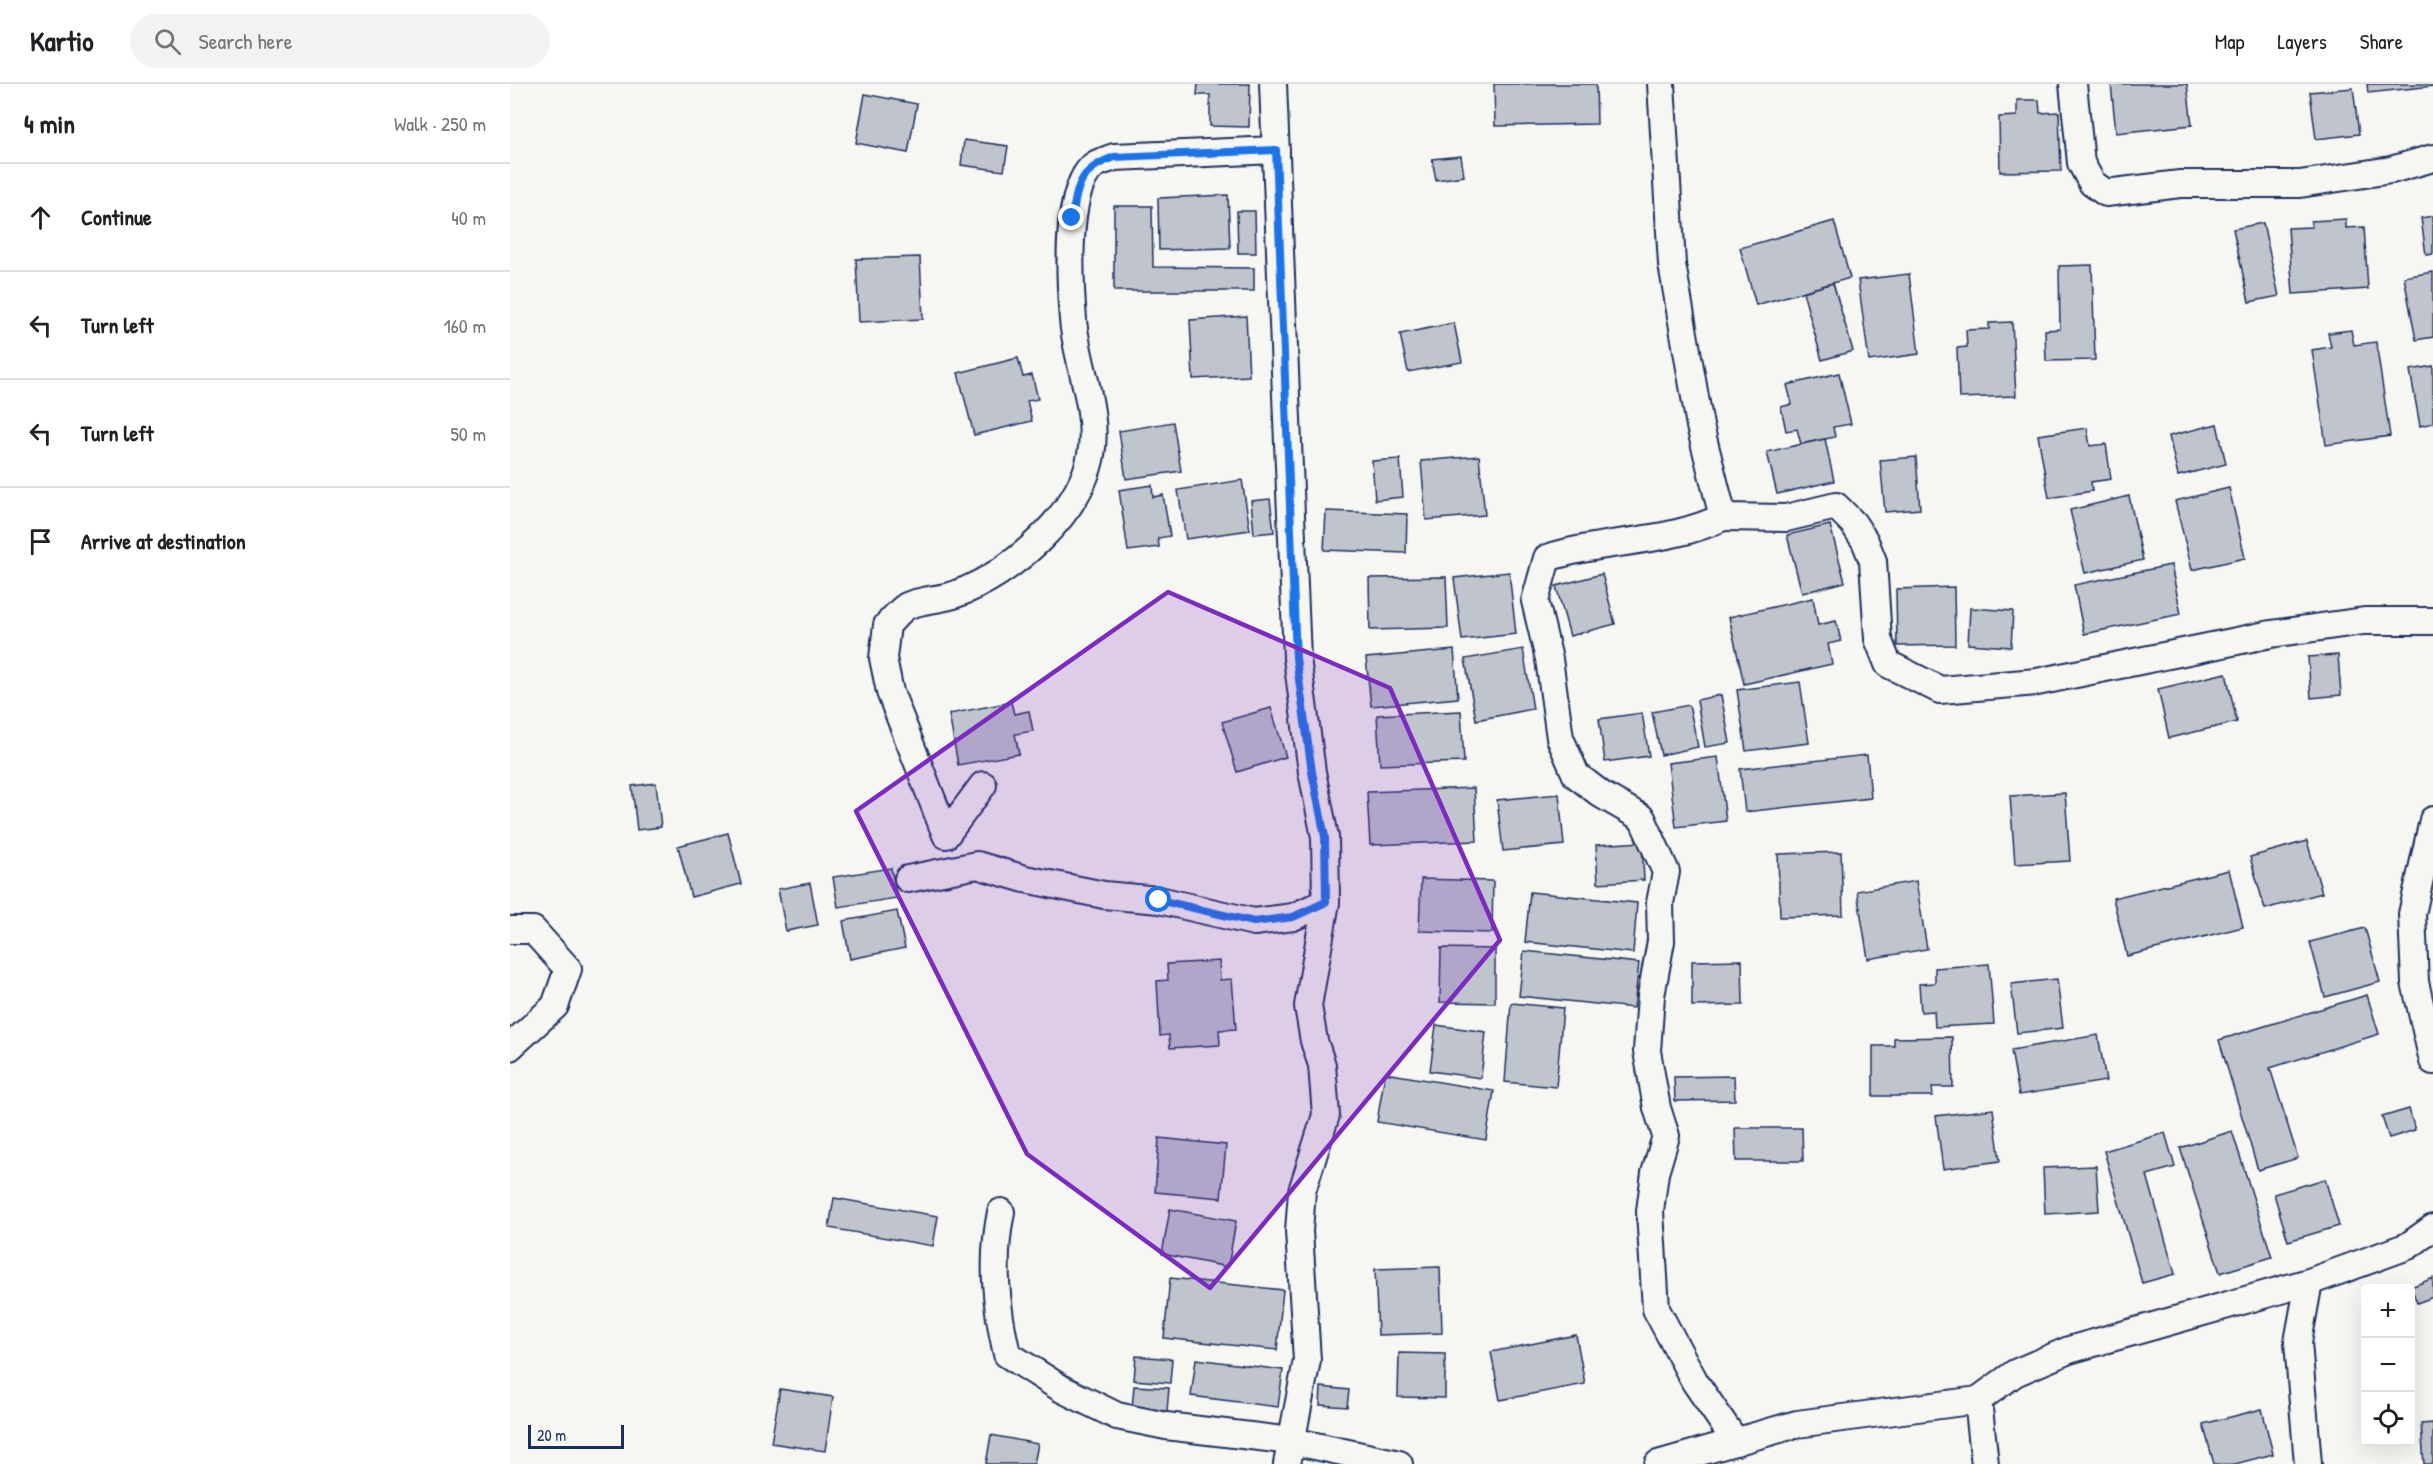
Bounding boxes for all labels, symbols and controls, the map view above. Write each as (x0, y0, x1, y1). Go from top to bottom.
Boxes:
search box (130, 14, 550, 68)
text: Kartio (30, 22, 94, 60)
icon: search (151, 25, 184, 58)
text: Search here (199, 26, 293, 56)
text: Map (2215, 27, 2244, 56)
text: Layers (2277, 27, 2327, 56)
text: Share (2360, 27, 2403, 56)
text: 4 min (24, 106, 75, 141)
text: Walk · 250 m (394, 110, 486, 137)
icon: ahead (24, 201, 57, 234)
text: Continue (81, 202, 152, 232)
text: 40 m (451, 204, 486, 231)
route end (1058, 204, 1084, 230)
icon: left (24, 309, 57, 342)
text: Turn left (81, 310, 154, 340)
text: 160 m (444, 312, 486, 339)
icon: left (24, 417, 57, 450)
text: Turn left (81, 418, 154, 448)
text: 50 m (450, 420, 486, 447)
icon: arrive (24, 525, 57, 558)
text: Arrive at destination (81, 526, 246, 556)
route start (1145, 886, 1171, 912)
map controls (2361, 1284, 2415, 1446)
button: + (2361, 1284, 2415, 1338)
button: − (2361, 1338, 2415, 1392)
button: locate (2361, 1392, 2415, 1446)
scale bar (528, 1422, 624, 1450)
text: 20 m (537, 1424, 566, 1446)

